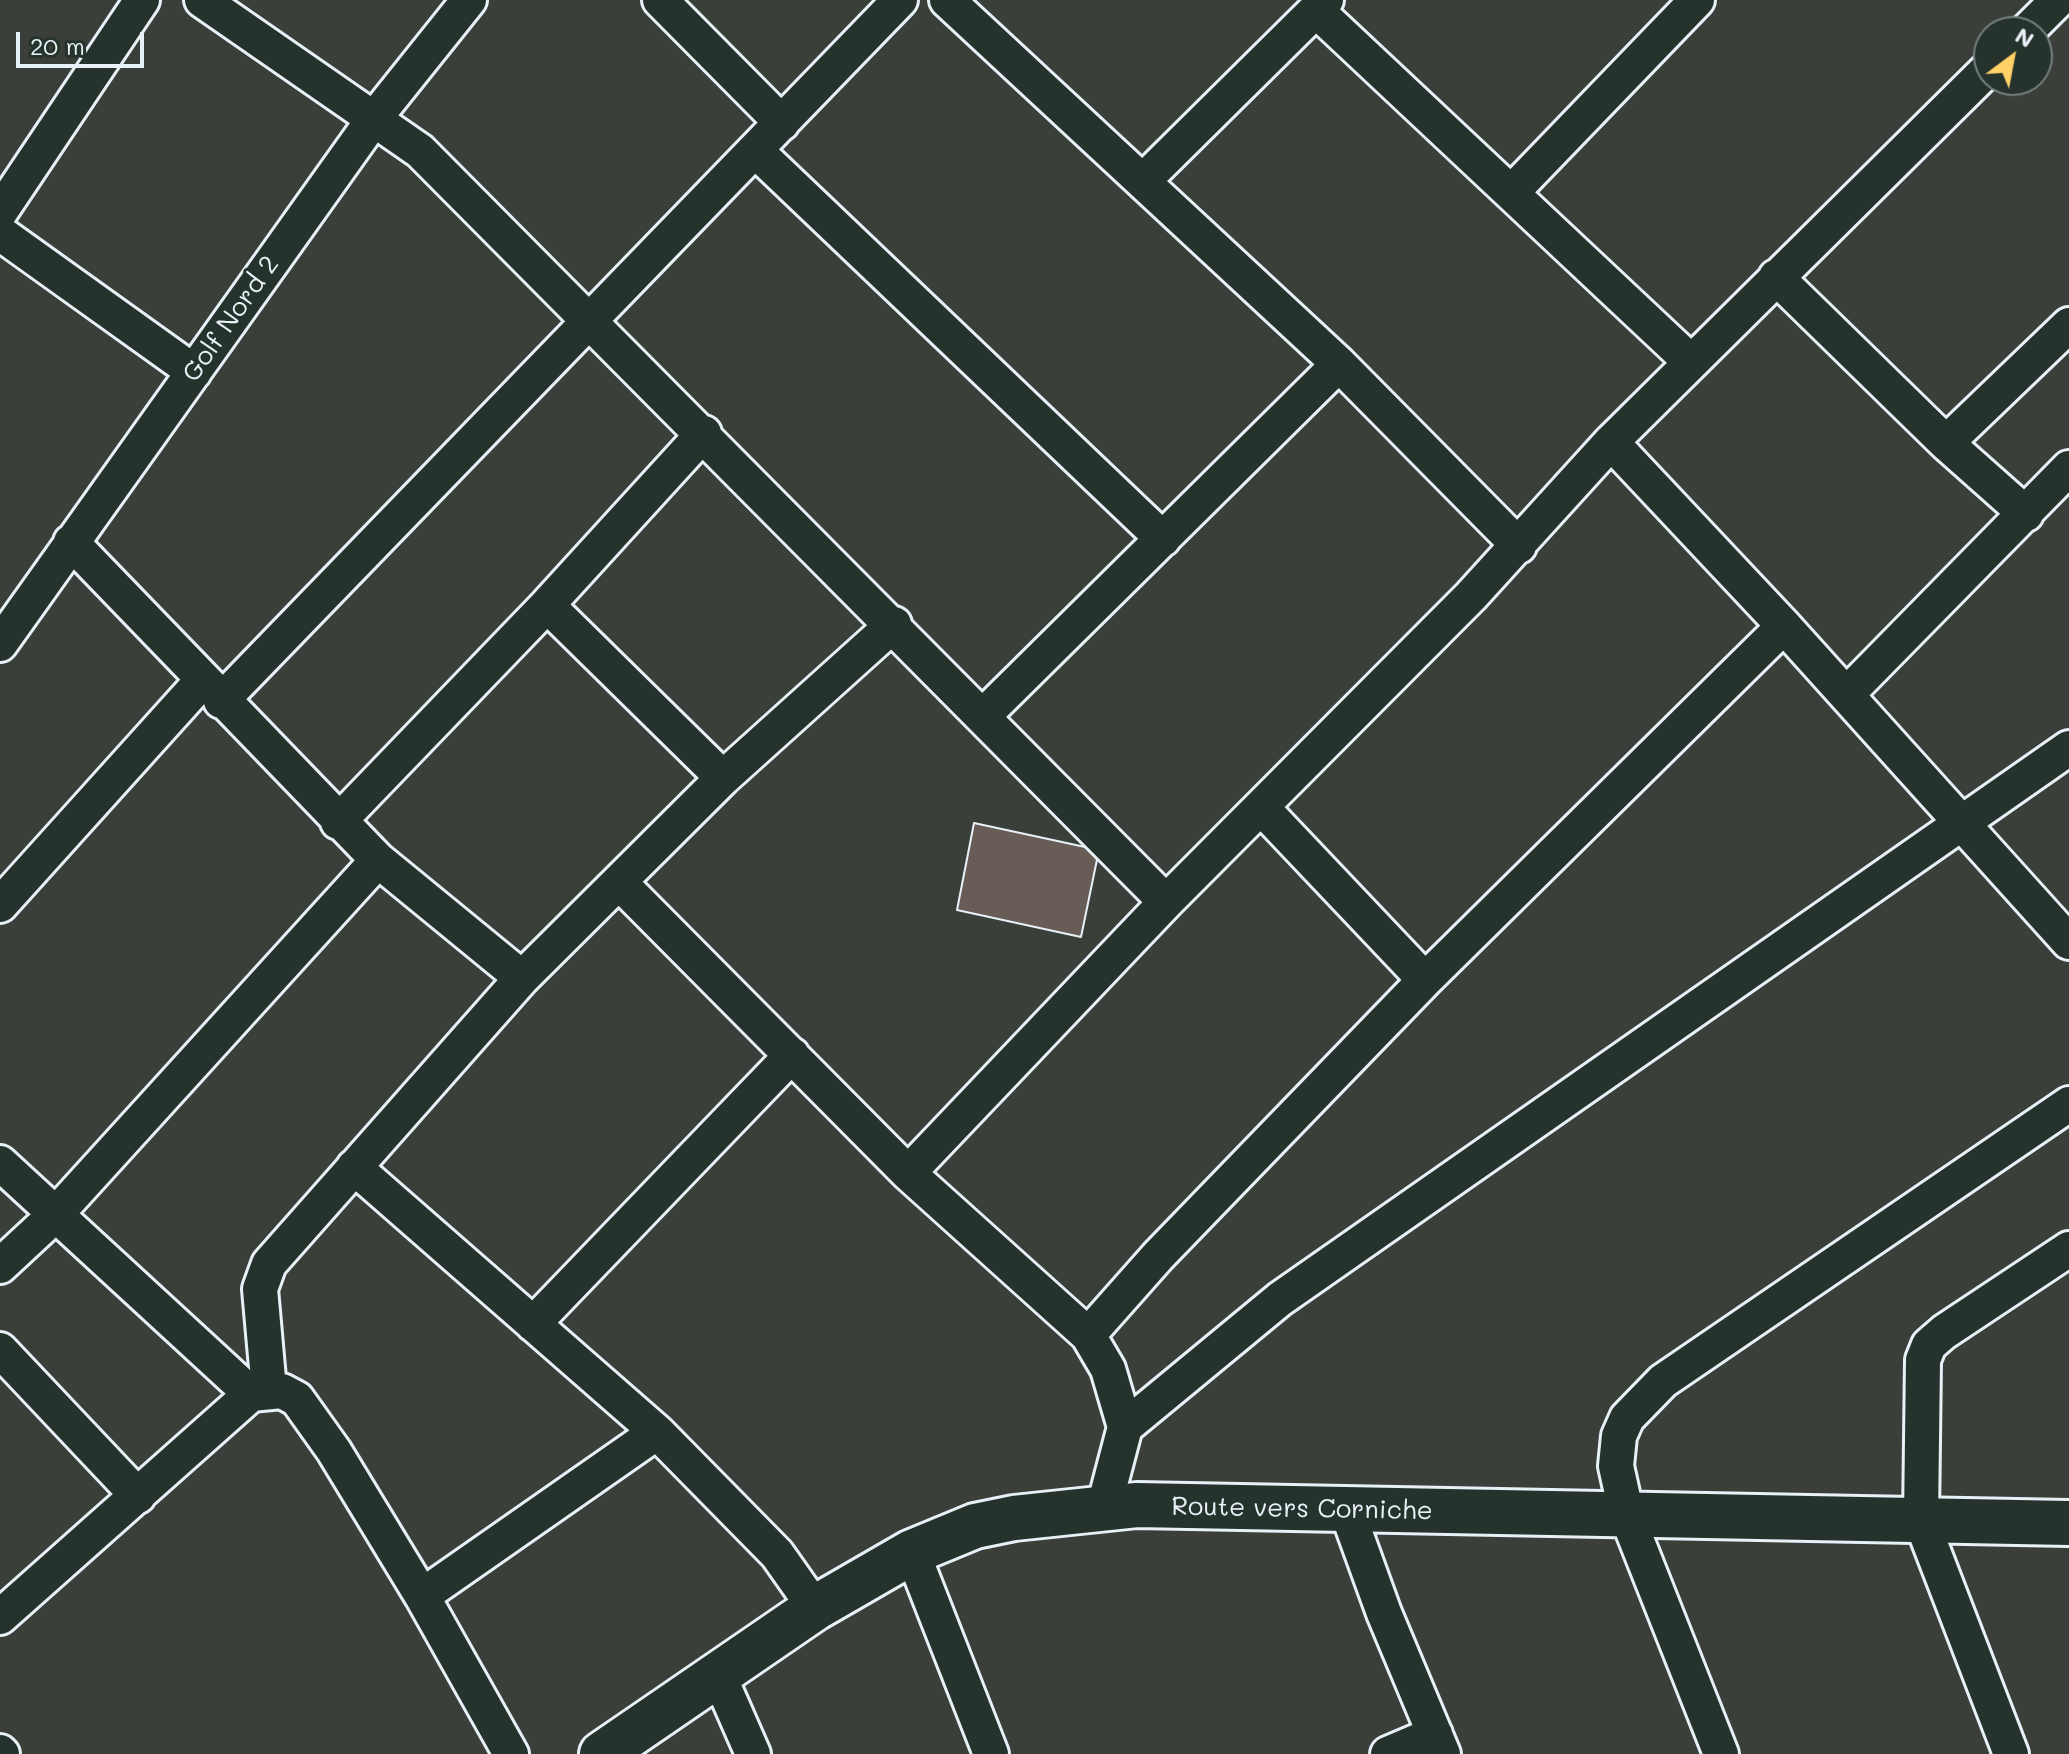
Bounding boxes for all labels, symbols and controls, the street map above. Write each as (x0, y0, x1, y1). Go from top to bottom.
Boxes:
scale bar (20, 16, 148, 66)
north arrow (1973, 16, 2053, 96)
text: N (2010, 20, 2040, 54)
text: 20 m (30, 30, 85, 61)
street label: Golf Nord 2 (176, 250, 286, 388)
street label: Route vers Corniche (1171, 1491, 1433, 1527)

